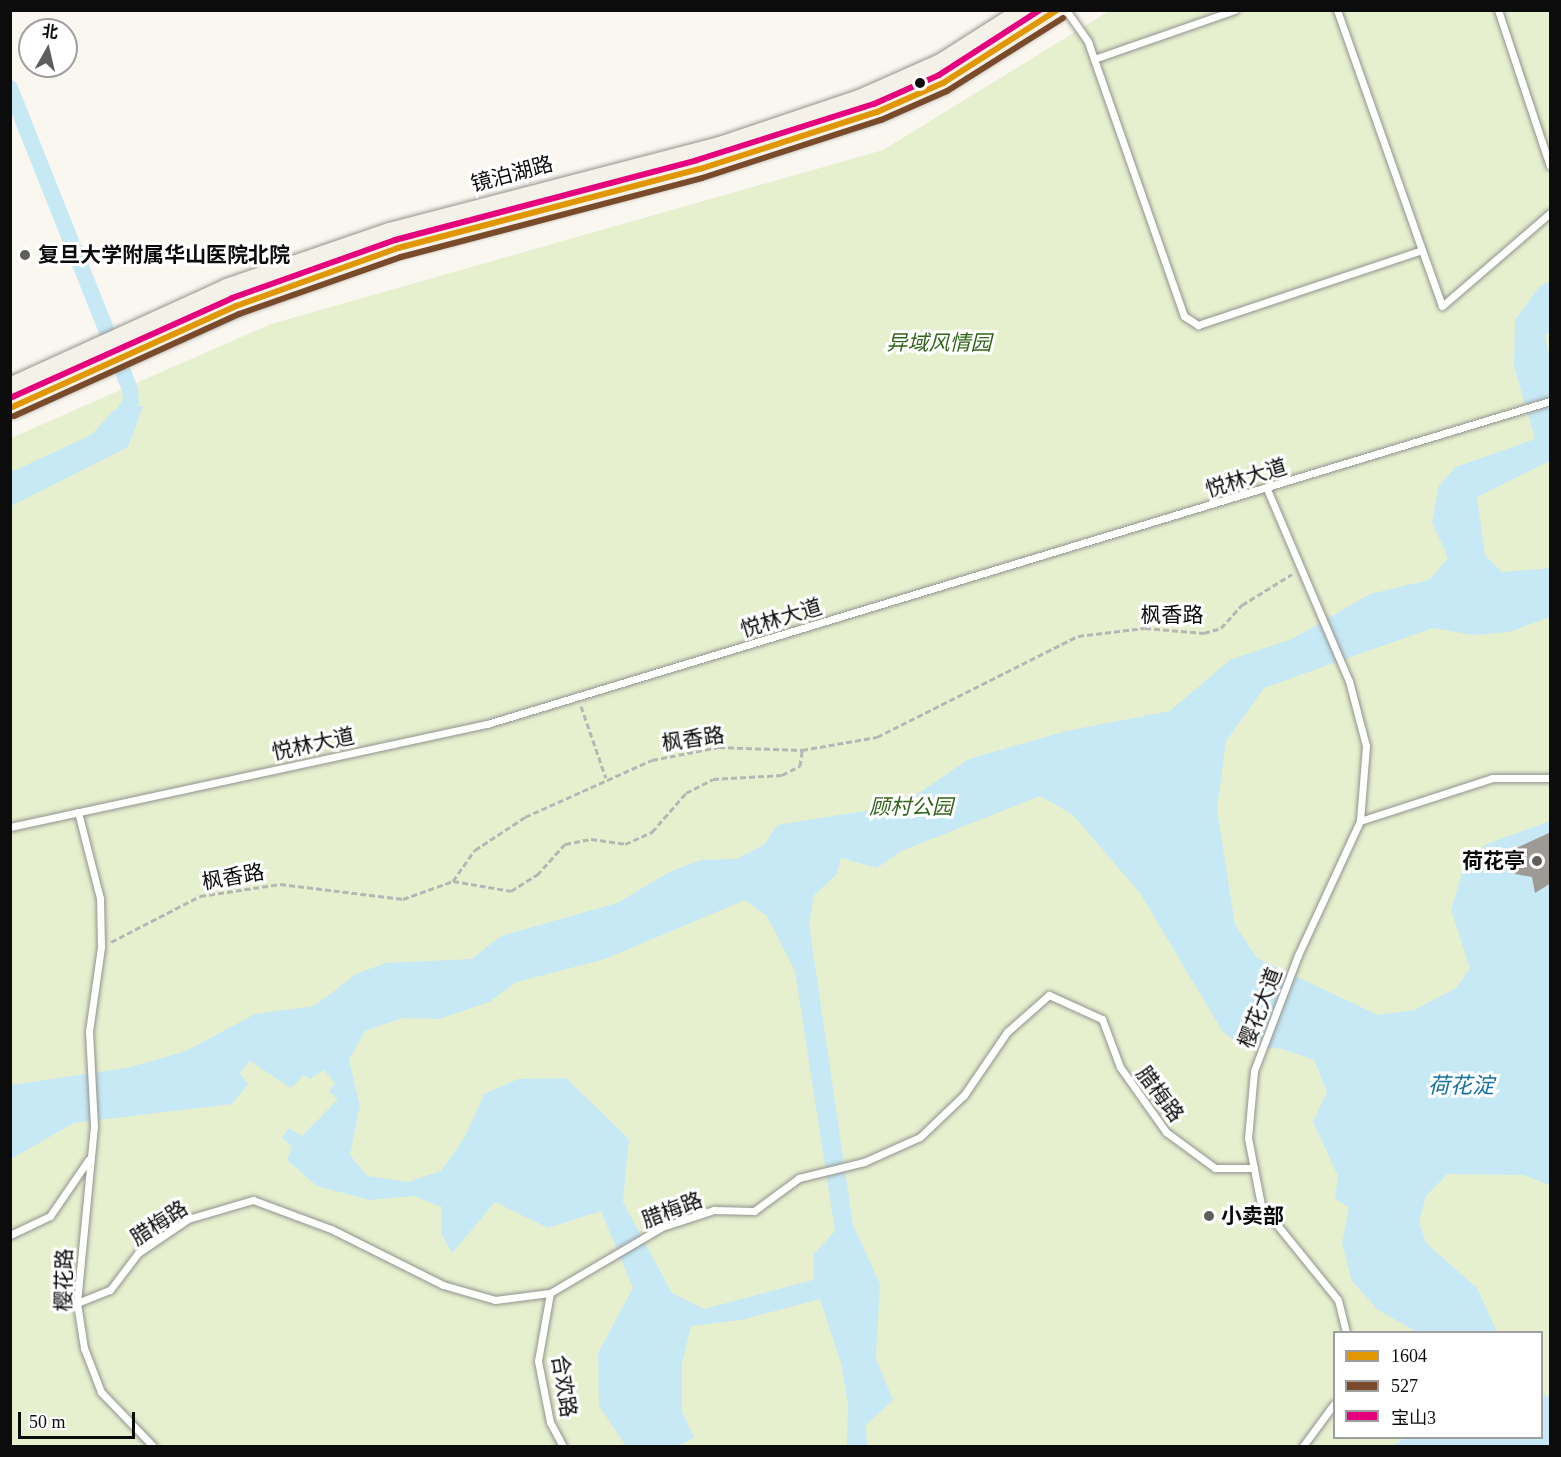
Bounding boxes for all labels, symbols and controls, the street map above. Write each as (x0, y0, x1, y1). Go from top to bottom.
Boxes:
north arrow (18, 18, 78, 78)
text: 北 (41, 22, 59, 41)
unlabelled marker (914, 77, 926, 89)
street label: 镜泊湖路 (468, 151, 556, 197)
place label: 复旦大学附属华山医院北院 (38, 242, 290, 268)
marker: 复旦大学附属华山医院北院 (16, 246, 34, 264)
park label: 异域风情园 (887, 330, 991, 356)
street label: 悦林大道 (1202, 454, 1290, 502)
street label: 悦林大道 (737, 594, 825, 642)
street label: 枫香路 (1141, 602, 1203, 628)
street label: 枫香路 (660, 722, 726, 756)
street label: 悦林大道 (269, 723, 357, 765)
park label: 顾村公园 (869, 794, 953, 820)
place label: 荷花亭 (1462, 848, 1525, 874)
marker: 荷花亭 (1530, 854, 1544, 868)
street label: 枫香路 (200, 859, 266, 895)
street label: 樱花大道 (1233, 964, 1287, 1052)
street label: 腊梅路 (1131, 1061, 1189, 1127)
water label: 荷花淀 (1428, 1073, 1494, 1099)
street label: 腊梅路 (638, 1187, 706, 1233)
street label: 腊梅路 (126, 1195, 192, 1251)
place label: 小卖部 (1221, 1203, 1284, 1229)
marker: 小卖部 (1202, 1209, 1216, 1223)
street label: 樱花路 (51, 1248, 77, 1312)
legend (1333, 1331, 1543, 1439)
text: 1604 (1391, 1346, 1427, 1366)
street label: 合欢路 (547, 1353, 581, 1419)
text: 527 (1391, 1376, 1418, 1396)
scale bar (21, 1400, 138, 1438)
text: 宝山3 (1391, 1408, 1436, 1428)
text: 50 m (29, 1412, 66, 1432)

